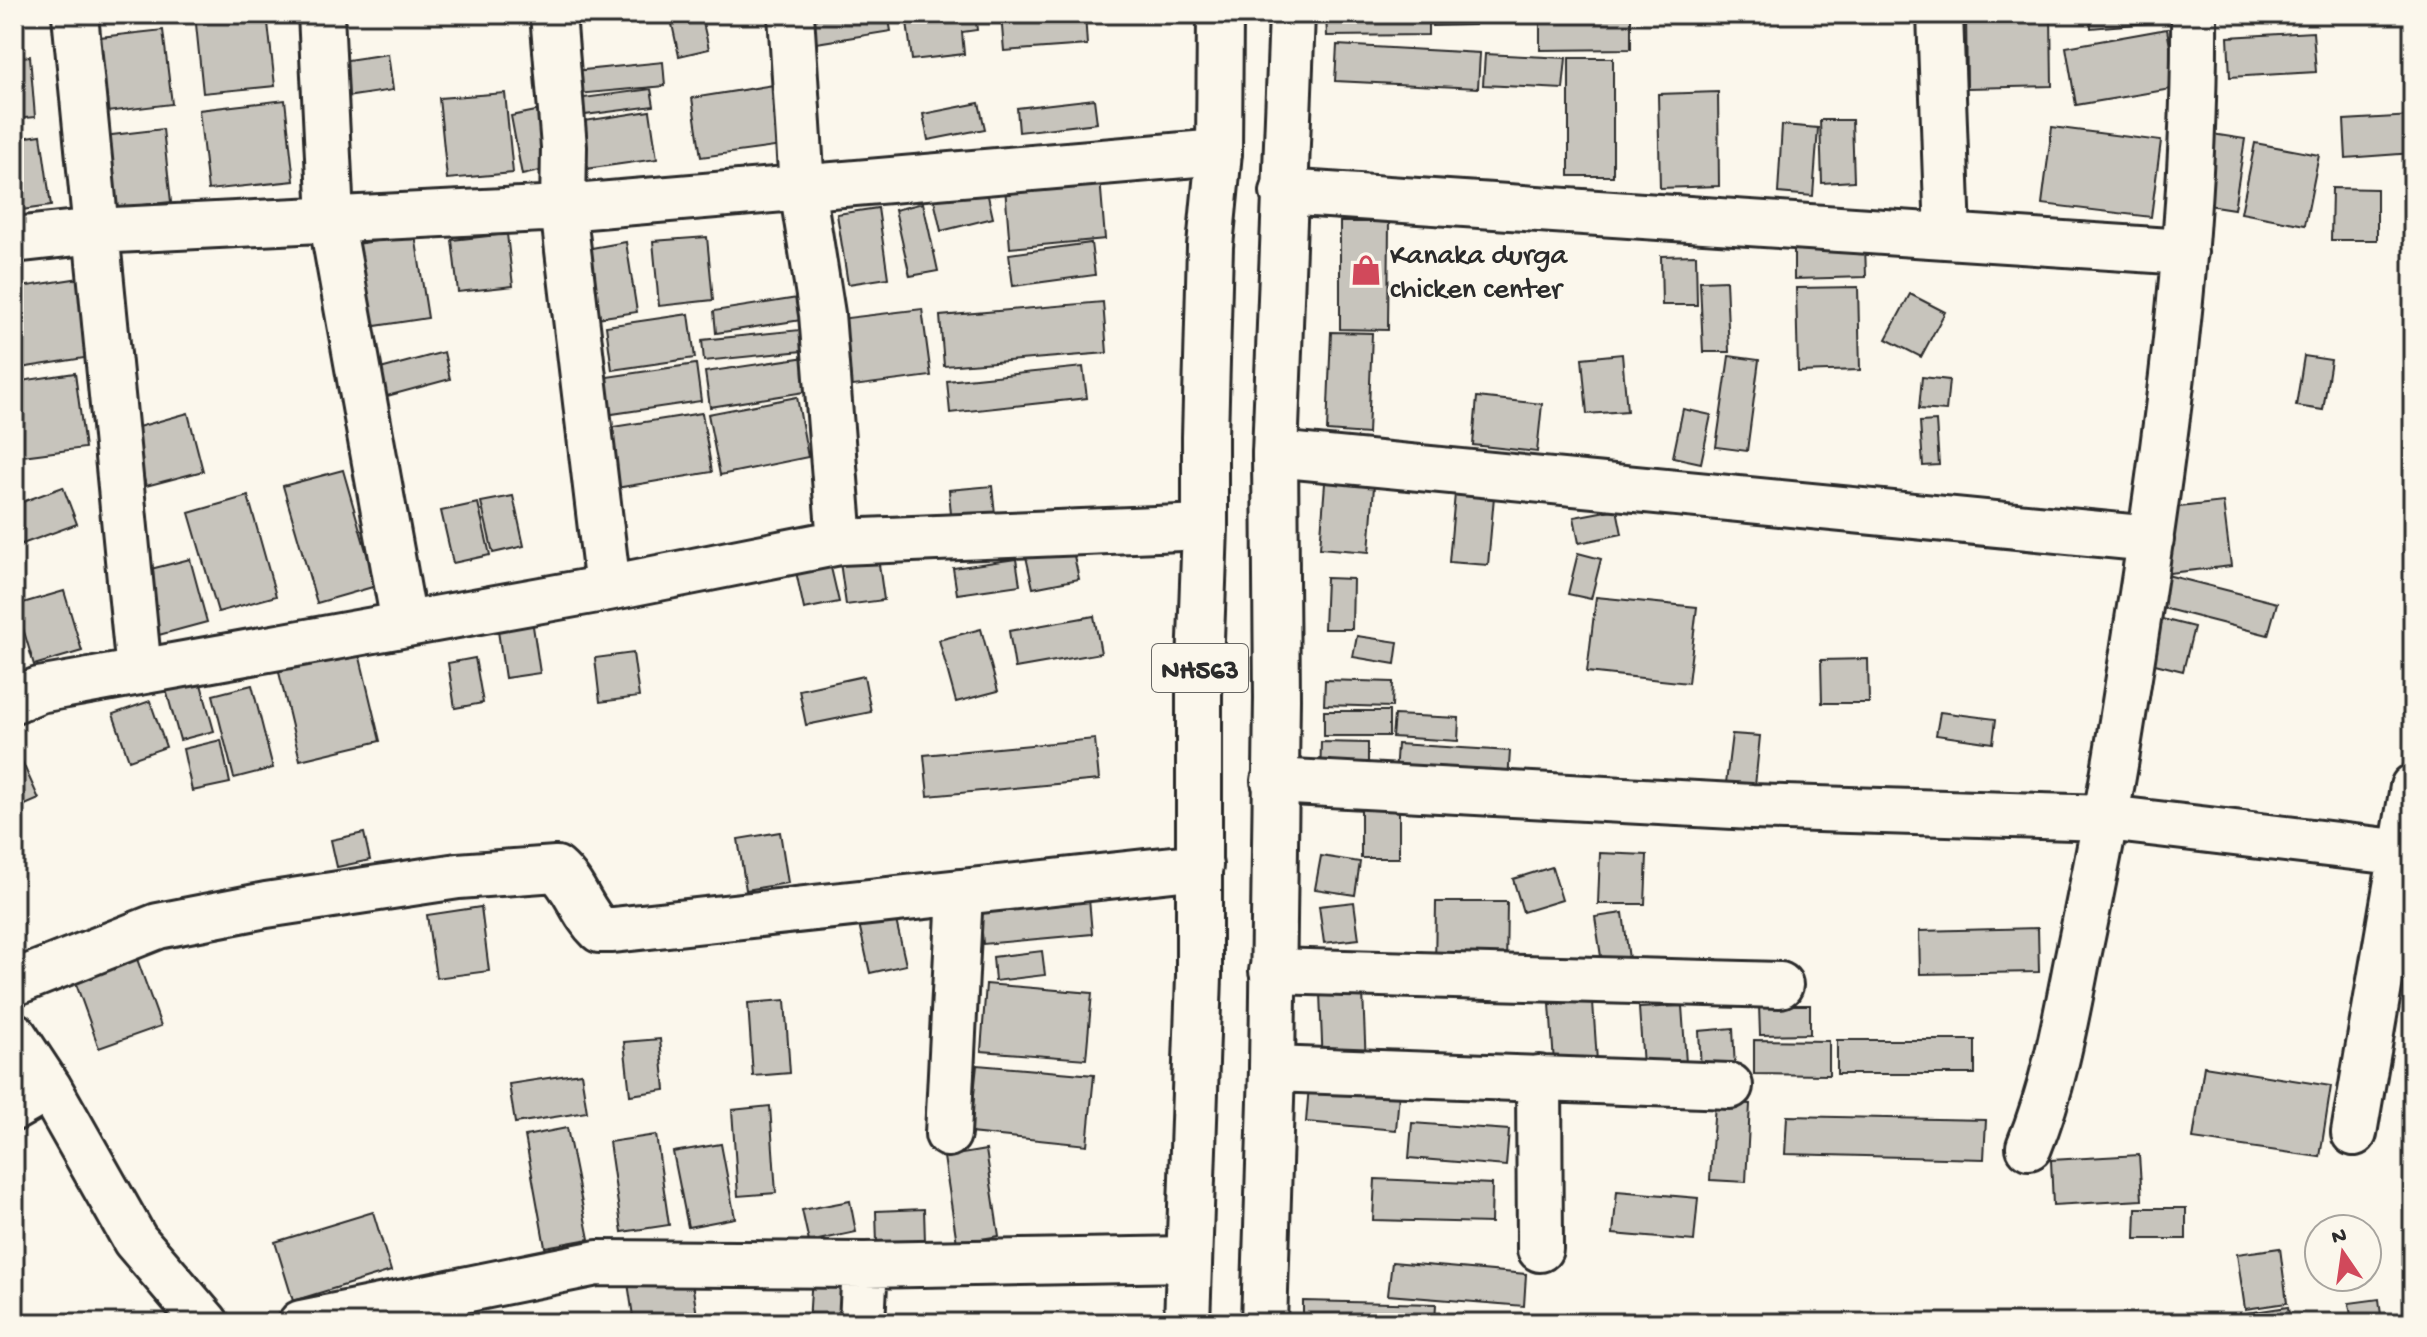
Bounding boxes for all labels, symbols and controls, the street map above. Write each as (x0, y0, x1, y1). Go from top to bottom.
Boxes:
place label: Kanaka durga chicken center (1390, 240, 1569, 309)
shop icon: Kanaka durga chicken center (1349, 253, 1383, 287)
road number: NH563 (1152, 644, 1248, 692)
north arrow (2303, 1213, 2383, 1293)
text: N (2329, 1223, 2349, 1252)

